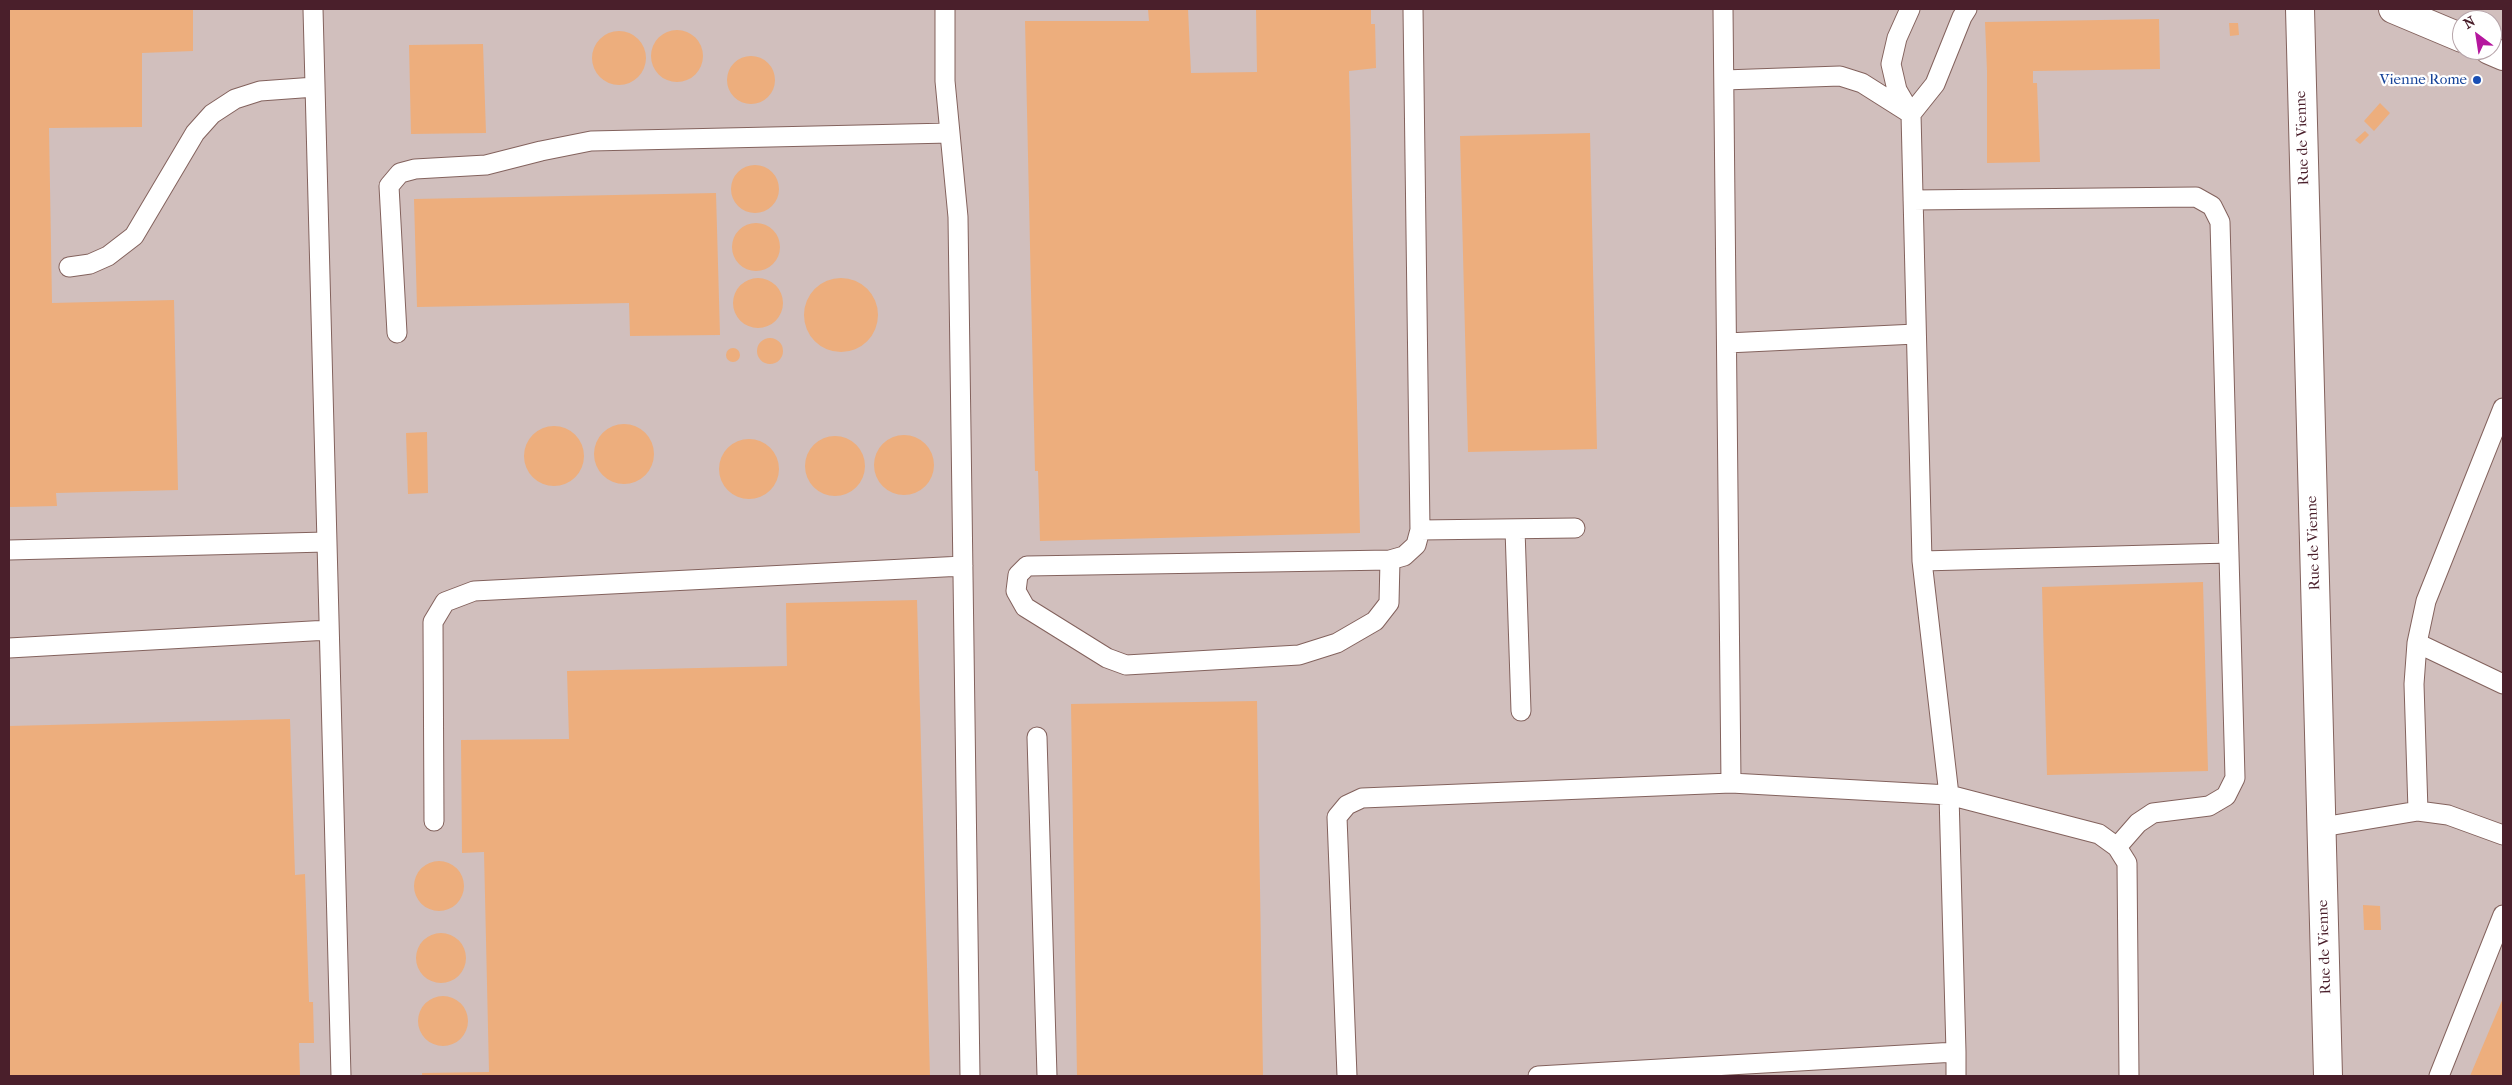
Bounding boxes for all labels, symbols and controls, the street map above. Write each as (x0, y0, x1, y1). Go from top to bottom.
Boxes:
north arrow (2452, 10, 2502, 60)
text: N (2461, 13, 2478, 33)
place label: Vienne Rome (2380, 71, 2467, 89)
marker: Vienne Rome (2471, 74, 2483, 86)
street label: Rue de Vienne (2292, 90, 2314, 186)
street label: Rue de Vienne (2303, 495, 2325, 591)
street label: Rue de Vienne (2314, 899, 2336, 995)

